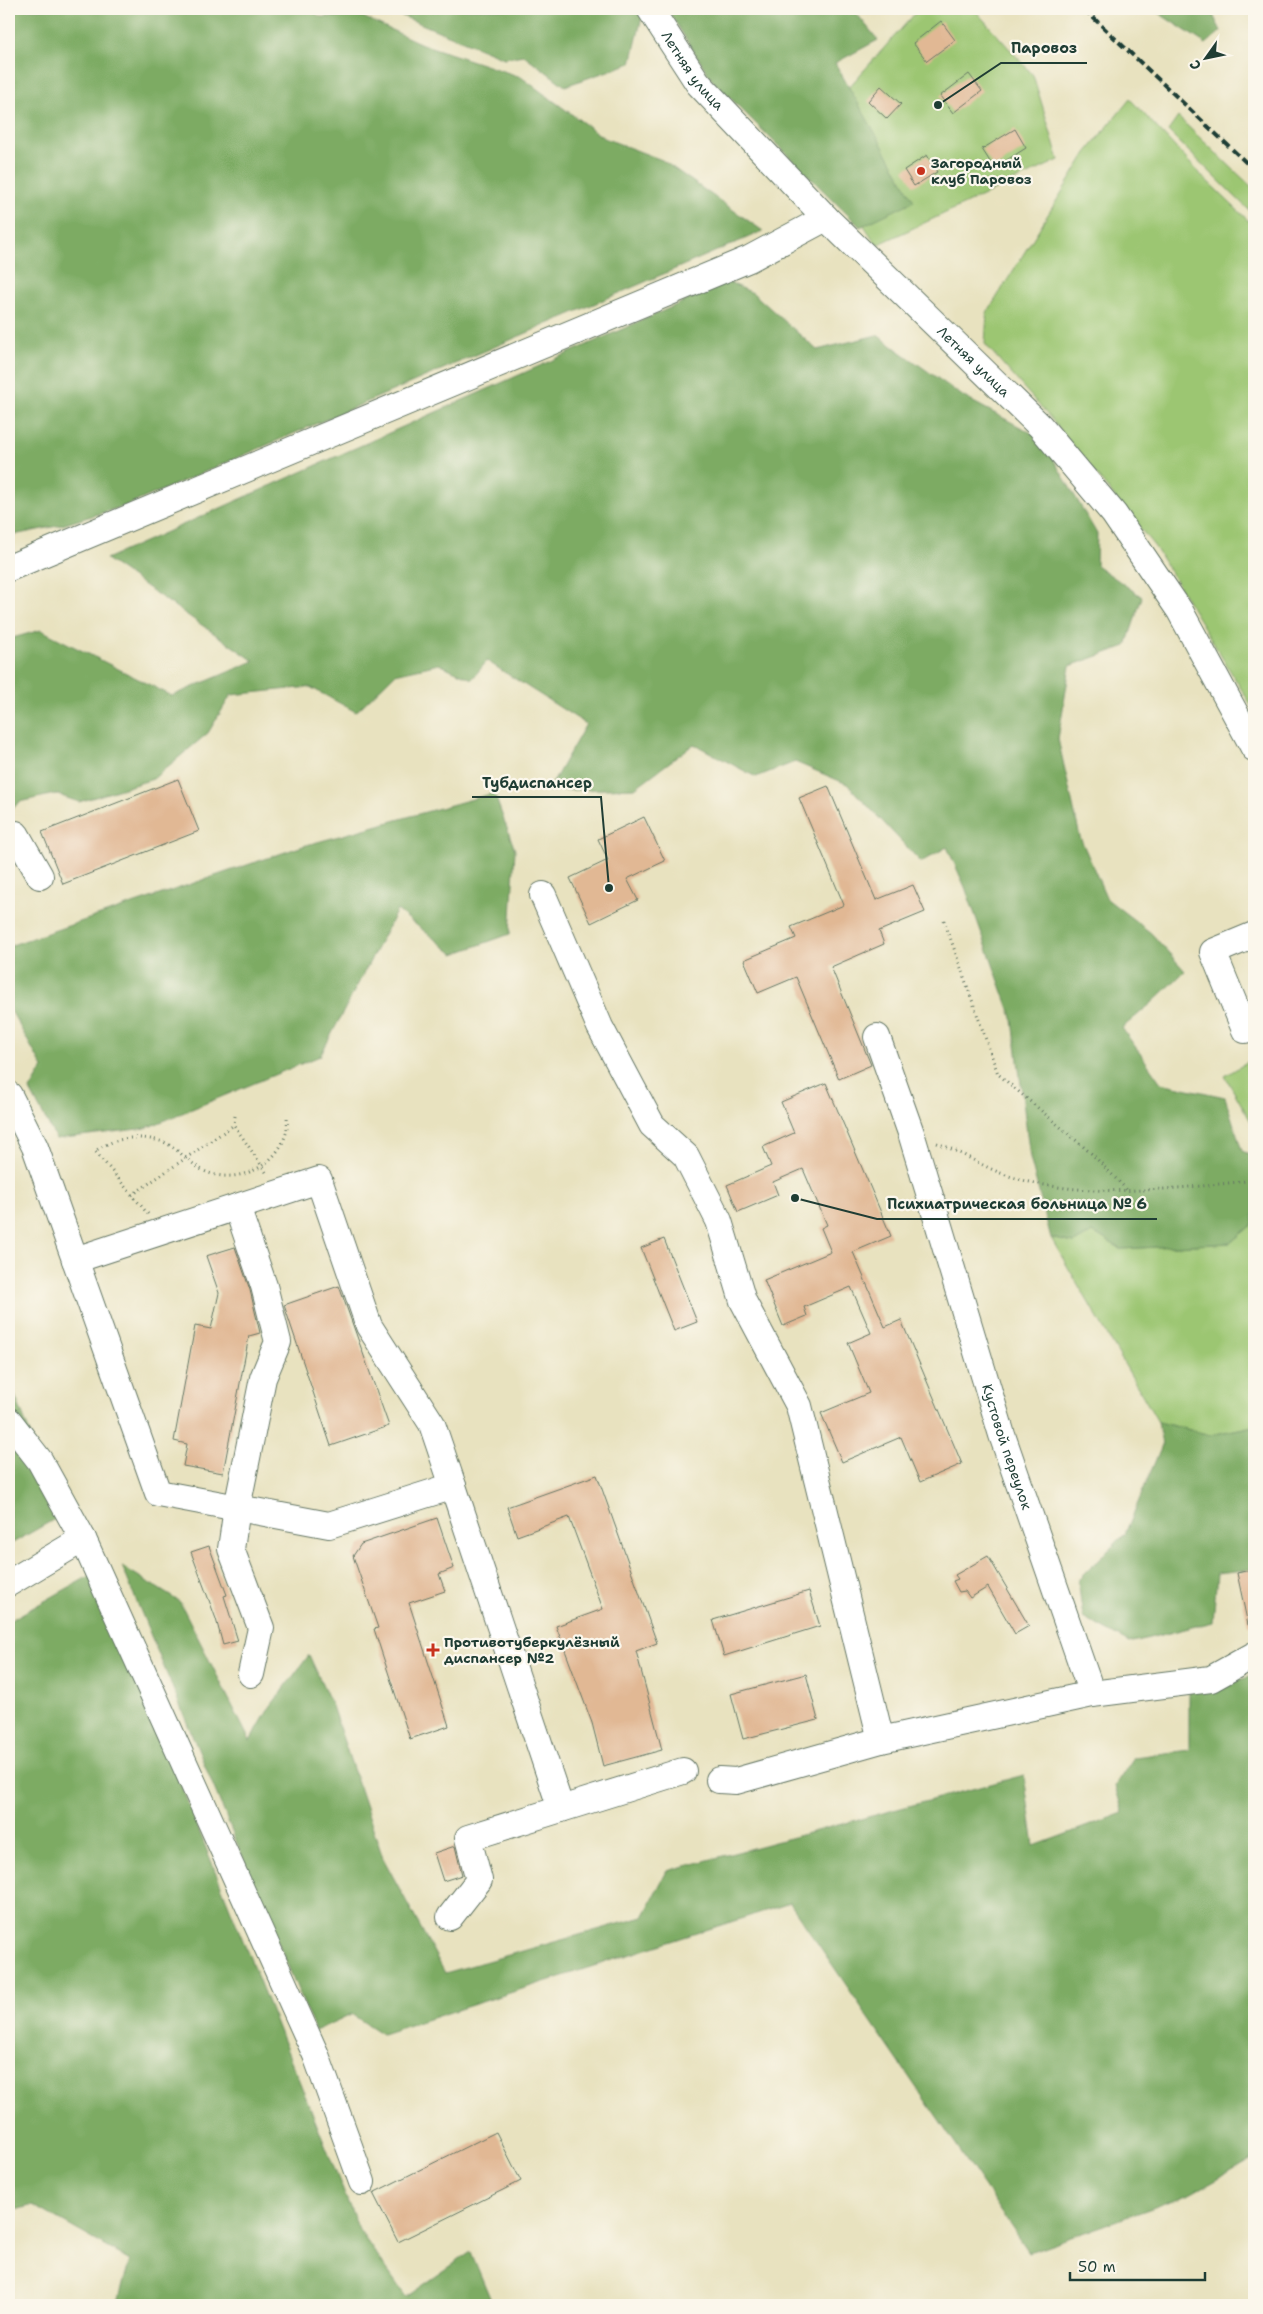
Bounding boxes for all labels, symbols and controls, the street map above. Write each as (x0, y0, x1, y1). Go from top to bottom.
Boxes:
street label: Летняя улица (658, 27, 728, 114)
north arrow (1180, 32, 1230, 82)
callout: Паровоз (1001, 33, 1087, 63)
text: Паровоз (1011, 38, 1077, 58)
text: С (1185, 57, 1205, 74)
place label: Загородный клуб Паровоз (931, 154, 1032, 188)
marker: Загородный клуб Паровоз (915, 165, 927, 177)
street label: Летняя улица (933, 322, 1014, 401)
callout: Тубдиспансер (472, 767, 601, 797)
text: Тубдиспансер (482, 773, 592, 793)
callout: Психиатрическая больница № 6 (877, 1189, 1157, 1219)
text: Психиатрическая больница № 6 (887, 1194, 1147, 1214)
street label: Кустовой переулок (978, 1382, 1036, 1513)
place label: Противотуберкулёзный диспансер №2 (444, 1633, 620, 1667)
marker: Противотуберкулёзный диспансер №2 (426, 1643, 440, 1657)
scale bar (1070, 2249, 1206, 2281)
text: 50 m (1078, 2257, 1116, 2277)

